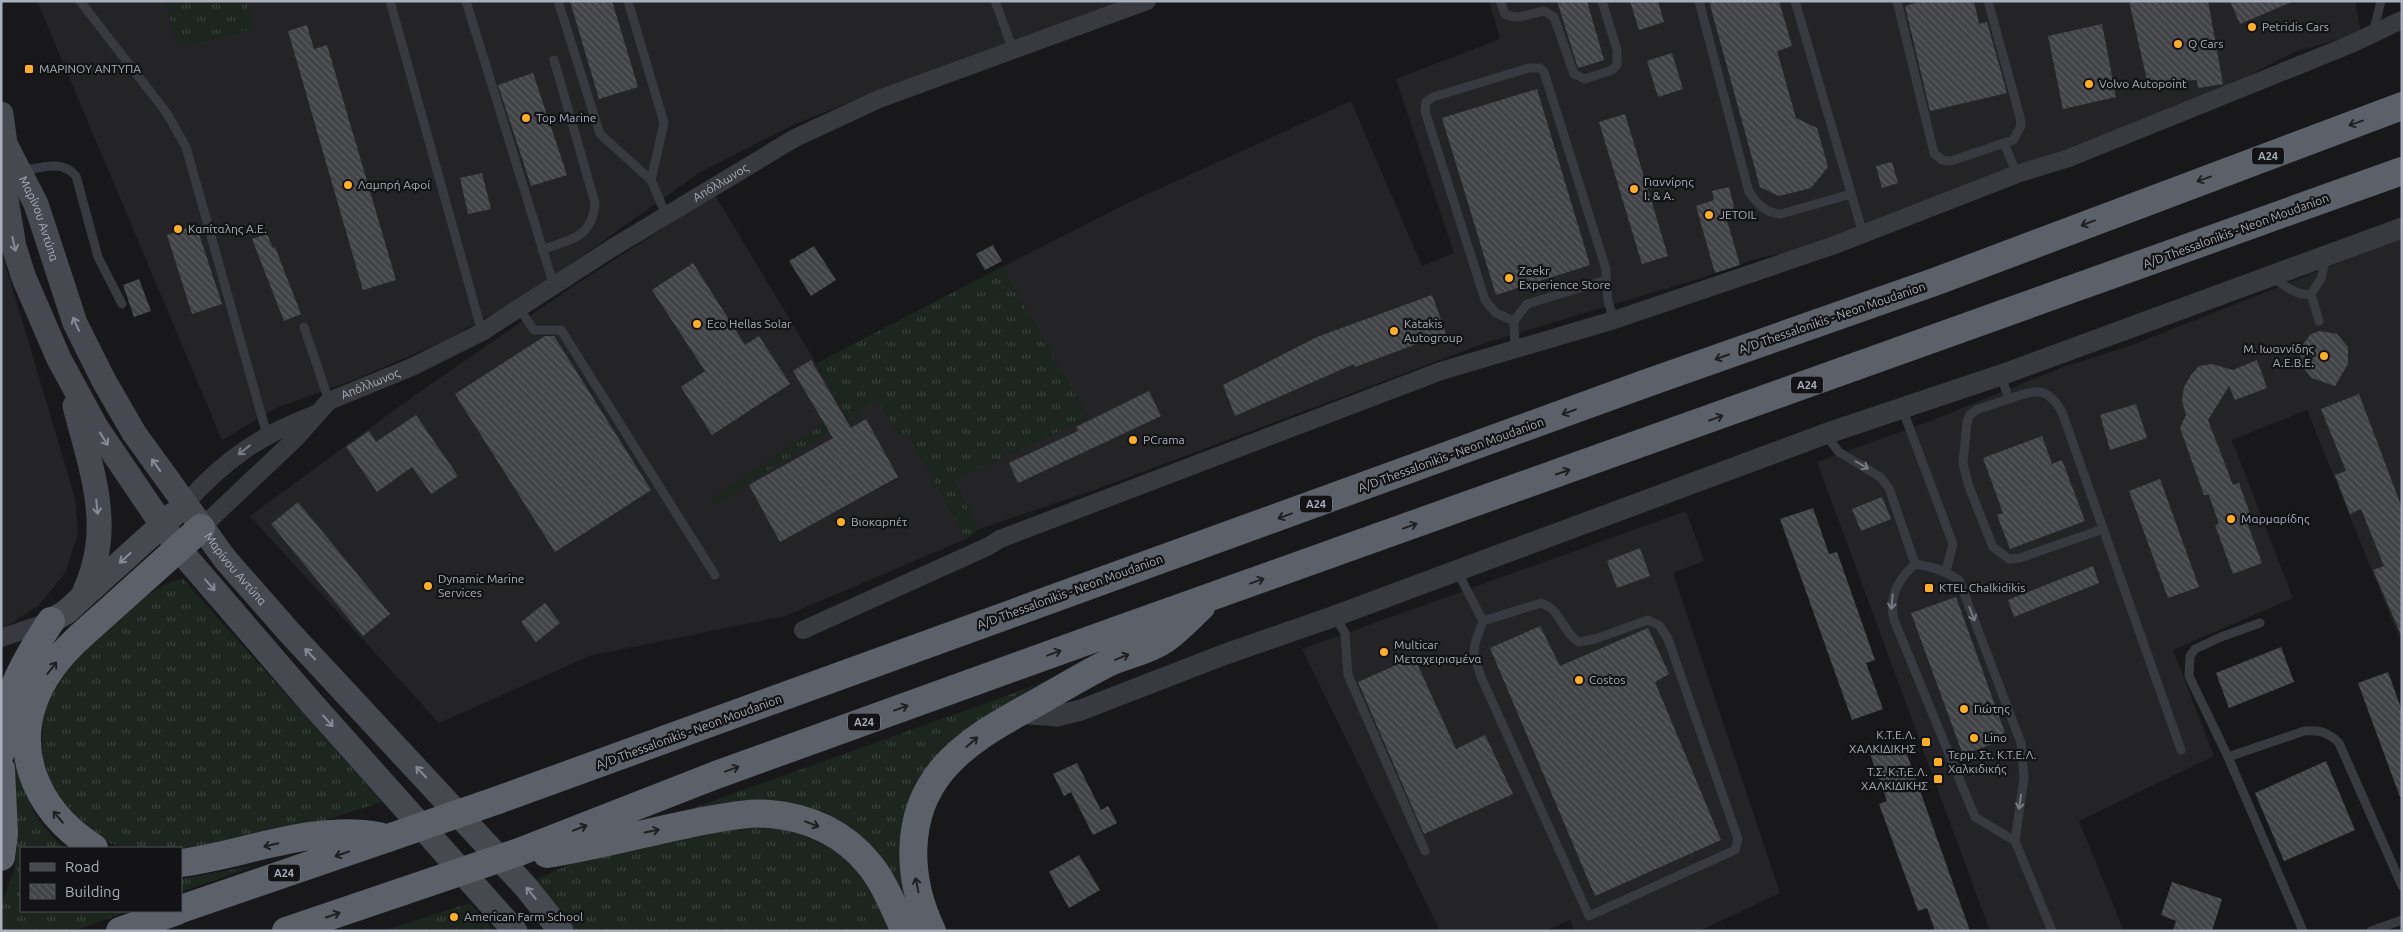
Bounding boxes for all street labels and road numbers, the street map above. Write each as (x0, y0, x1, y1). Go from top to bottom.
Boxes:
road number: Α24 (2252, 148, 2284, 164)
street label: Απόλλωνος (690, 160, 751, 204)
street label: Μαρίνου Αντύπα (17, 174, 61, 263)
street label: A/D Thessalonikis - Neon Moudanion (2141, 191, 2330, 270)
street label: A/D Thessalonikis - Neon Moudanion (1737, 279, 1927, 356)
street label: Απόλλωνος (339, 366, 402, 401)
road number: Α24 (1791, 376, 1823, 394)
street label: A/D Thessalonikis - Neon Moudanion (1356, 415, 1545, 494)
road number: Α24 (1300, 496, 1332, 512)
street label: Μαρίνου Αντύπα (202, 530, 269, 607)
street label: A/D Thessalonikis - Neon Moudanion (975, 552, 1164, 631)
street label: A/D Thessalonikis - Neon Moudanion (594, 692, 783, 771)
road number: Α24 (848, 714, 880, 730)
road number: Α24 (268, 864, 300, 881)

